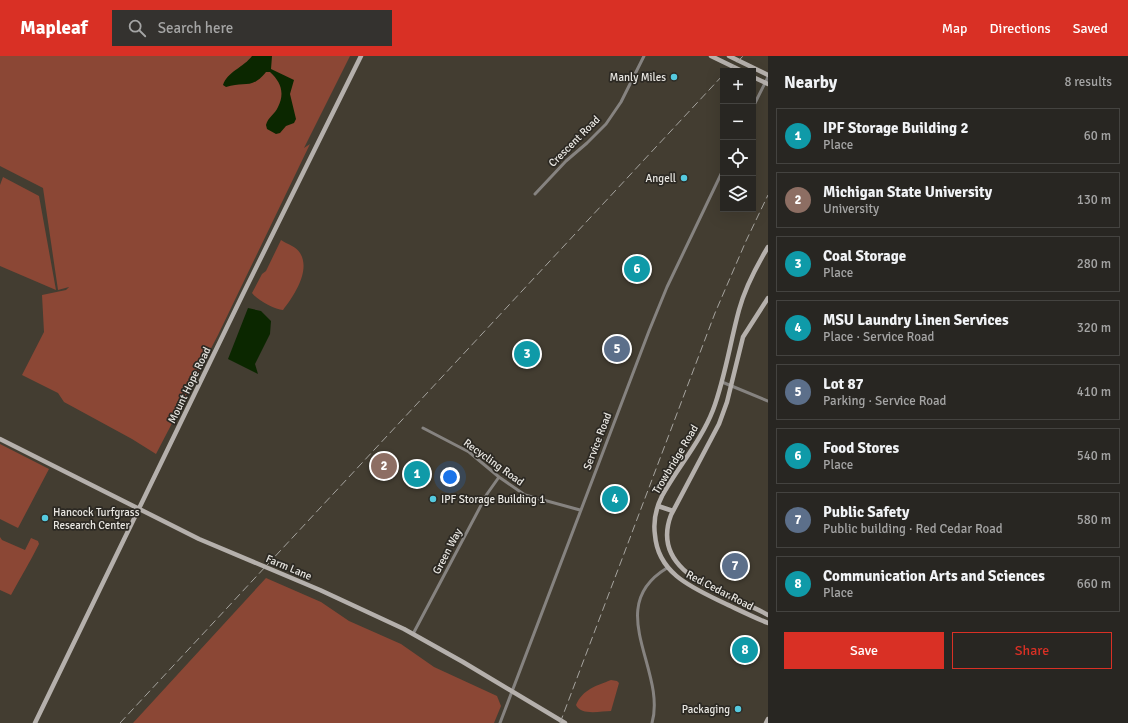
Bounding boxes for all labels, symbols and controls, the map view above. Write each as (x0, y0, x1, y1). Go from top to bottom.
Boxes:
search box (112, 10, 392, 46)
text: Mapleaf (20, 16, 88, 40)
icon: search (126, 17, 148, 39)
text: Search here (158, 19, 233, 37)
text: Map (942, 20, 968, 37)
text: Directions (990, 20, 1051, 37)
text: Saved (1073, 20, 1108, 37)
map controls (720, 68, 756, 212)
button: + (720, 68, 756, 104)
place label: Manly Miles (610, 71, 666, 84)
marker: Manly Miles (669, 72, 679, 82)
text: Nearby (784, 72, 837, 93)
text: 8 results (1064, 74, 1112, 90)
button: − (720, 104, 756, 140)
street label: Crescent Road (546, 113, 603, 170)
text: IPF Storage Building 2 (823, 119, 969, 137)
text: 1 (794, 128, 802, 144)
text: 60 m (1084, 128, 1111, 144)
text: Place (823, 137, 853, 153)
button: locate (720, 140, 756, 176)
place label: Angell (646, 172, 676, 185)
marker: Angell (679, 173, 689, 183)
button: layers (720, 176, 756, 212)
text: Michigan State University (823, 183, 992, 201)
text: 2 (794, 192, 802, 208)
text: 130 m (1077, 192, 1111, 208)
text: University (823, 201, 879, 217)
text: Coal Storage (823, 247, 906, 265)
pin: 6 (624, 254, 650, 284)
text: 3 (794, 256, 802, 272)
text: 280 m (1077, 256, 1111, 272)
text: Place (823, 265, 853, 281)
text: MSU Laundry Linen Services (823, 311, 1009, 329)
text: 4 (794, 320, 802, 336)
text: 320 m (1077, 320, 1111, 336)
text: Place · Service Road (823, 329, 934, 345)
pin: 5 (604, 334, 630, 364)
pin: 3 (514, 339, 540, 369)
street label: Mount Hope Road (165, 345, 214, 426)
text: Lot 87 (823, 375, 864, 393)
text: 5 (794, 384, 802, 400)
text: 410 m (1077, 384, 1111, 400)
text: Parking · Service Road (823, 393, 946, 409)
street label: Service Road (581, 410, 614, 472)
street label: Trowbridge Road (650, 422, 701, 496)
street label: Recycling Road (461, 436, 526, 489)
text: Food Stores (823, 439, 899, 457)
text: 6 (794, 448, 802, 464)
text: 540 m (1077, 448, 1111, 464)
pin: 2 (371, 451, 397, 481)
text: Place (823, 457, 853, 473)
pin: 1 (404, 459, 430, 489)
your location (440, 467, 460, 487)
pin: 4 (602, 484, 628, 514)
place label: IPF Storage Building 1 (441, 493, 545, 506)
marker: IPF Storage Building 1 (428, 494, 438, 504)
text: Public Safety (823, 503, 909, 521)
place label: Hancock Turfgrass Research Center (53, 506, 140, 532)
text: 7 (794, 512, 802, 528)
text: 580 m (1077, 512, 1111, 528)
marker: Hancock Turfgrass Research Center (40, 513, 50, 523)
text: Public building · Red Cedar Road (823, 521, 1003, 537)
street label: Green Way (430, 525, 465, 576)
pin: 7 (722, 551, 748, 581)
street label: Farm Lane (264, 552, 314, 583)
text: Communication Arts and Sciences (823, 567, 1045, 585)
street label: Red Cedar Road (684, 568, 756, 613)
text: 8 (794, 576, 802, 592)
text: 660 m (1077, 576, 1111, 592)
text: Place (823, 585, 853, 601)
button: Save (784, 632, 944, 669)
button: Share (952, 632, 1112, 669)
pin: 8 (732, 635, 758, 665)
place label: Packaging (682, 703, 730, 716)
marker: Packaging (733, 704, 743, 714)

